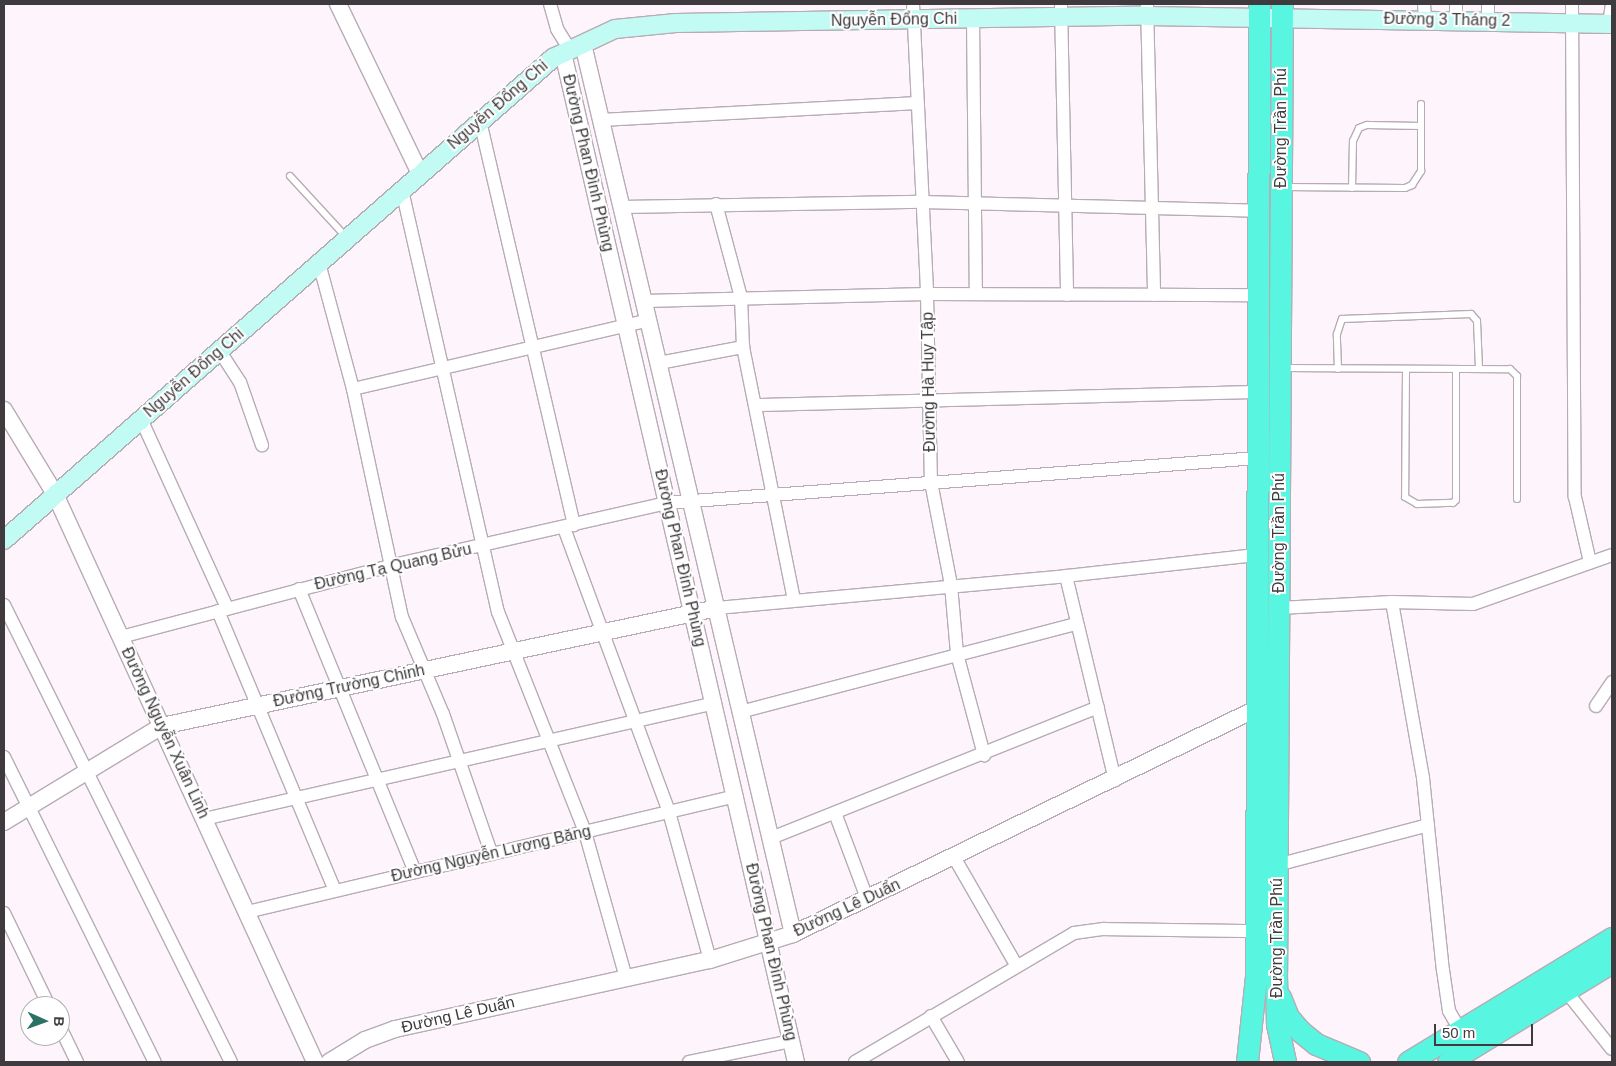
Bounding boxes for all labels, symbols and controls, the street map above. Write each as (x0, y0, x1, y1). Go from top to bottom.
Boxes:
street label: Nguyễn Đổng Chi (831, 9, 957, 31)
street label: Đường 3 Tháng 2 (1383, 9, 1511, 31)
street label: Nguyễn Đổng Chi (444, 56, 552, 154)
street label: Đường Trần Phú (1271, 68, 1291, 188)
street label: Đường Phan Đình Phùng (558, 73, 618, 253)
street label: Đường Hà Huy Tập (918, 312, 940, 452)
street label: Nguyễn Đổng Chi (140, 324, 248, 422)
street label: Đường Phan Đình Phùng (650, 468, 710, 648)
street label: Đường Trần Phú (1269, 473, 1289, 593)
street label: Đường Tạ Quang Bửu (312, 540, 474, 594)
street label: Đường Nguyễn Xuân Linh (117, 644, 213, 822)
street label: Đường Trường Chinh (271, 661, 427, 711)
street label: Đường Nguyễn Lương Băng (389, 822, 593, 886)
street label: Đường Phan Đình Phùng (741, 862, 801, 1042)
street label: Đường Lê Duẩn (791, 875, 903, 941)
street label: Đường Trần Phú (1267, 878, 1287, 998)
street label: Đường Lê Duẩn (400, 993, 516, 1037)
north arrow (20, 996, 70, 1046)
scale bar (1436, 1014, 1535, 1046)
text: B (51, 1016, 67, 1027)
text: 50 m (1442, 1024, 1475, 1041)

